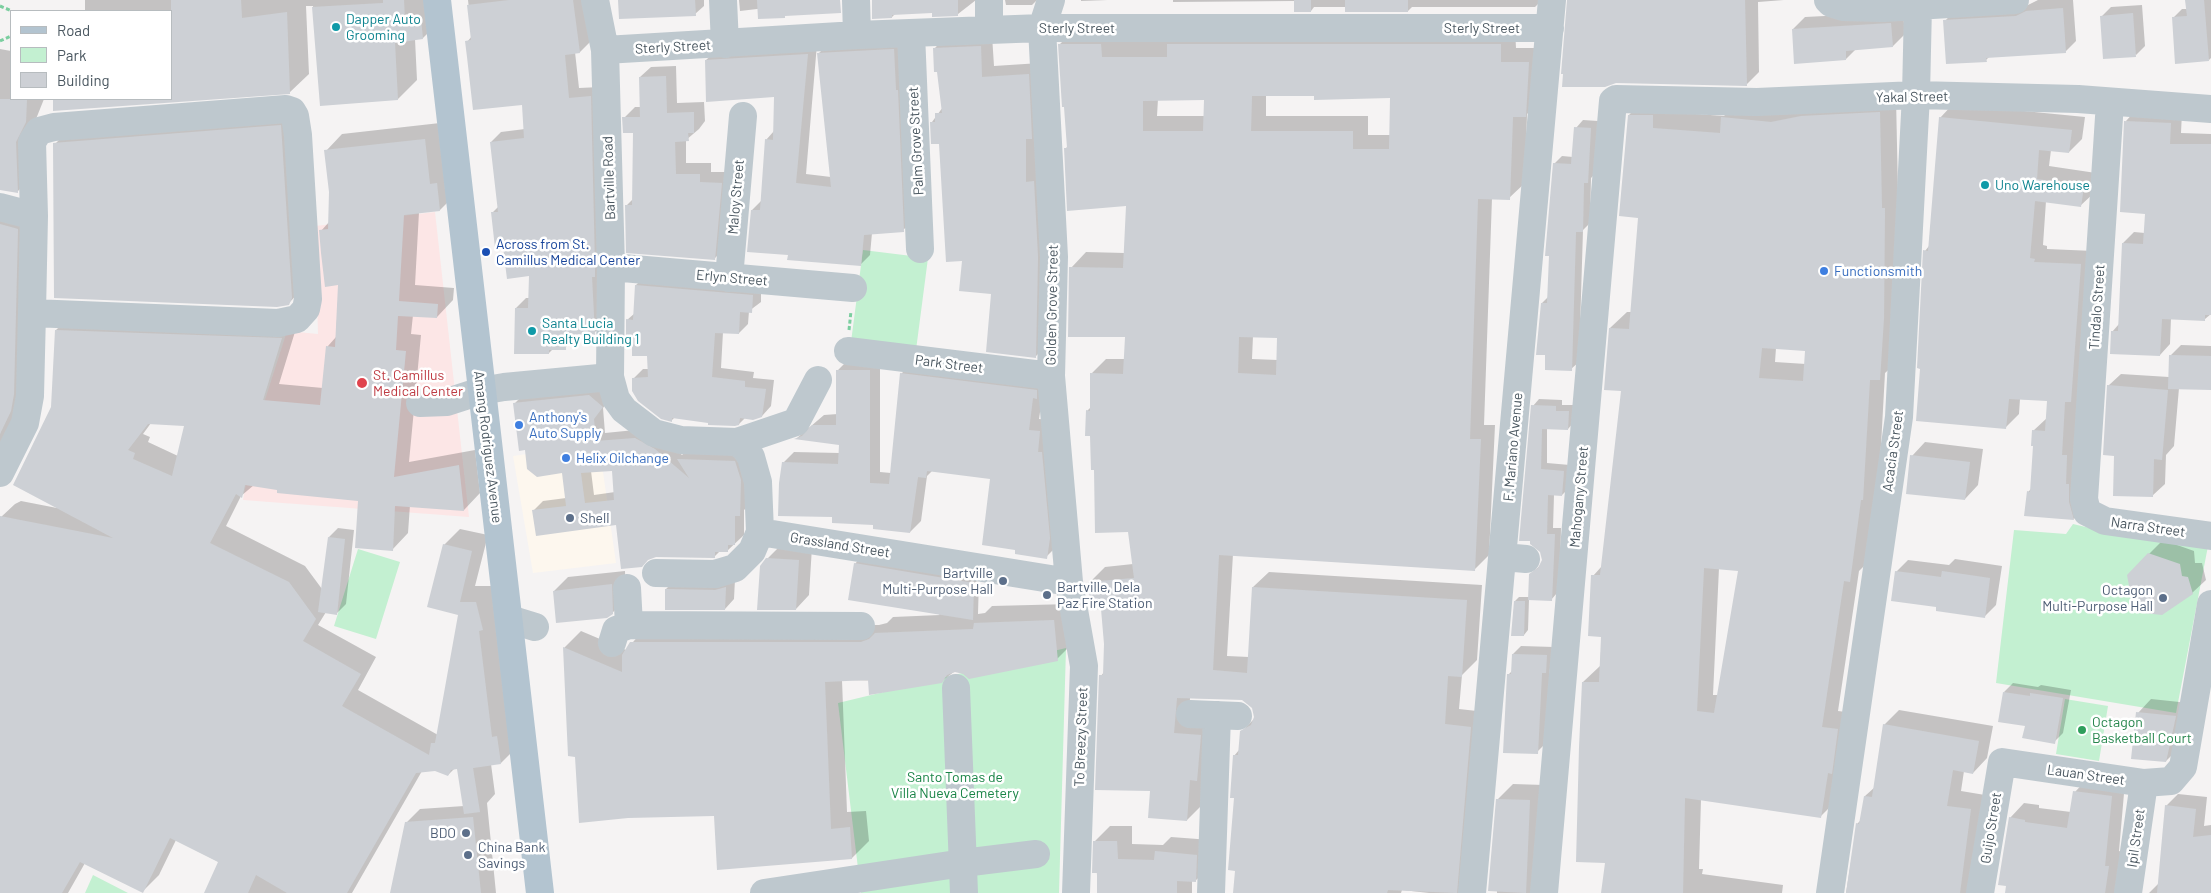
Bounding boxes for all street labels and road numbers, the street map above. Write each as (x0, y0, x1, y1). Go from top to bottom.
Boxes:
street label: Sterly Street (1039, 20, 1115, 36)
street label: Sterly Street (1444, 20, 1520, 36)
street label: Sterly Street (634, 37, 712, 57)
street label: Palm Grove Street (905, 86, 927, 196)
street label: Yakal Street (1875, 88, 1949, 106)
street label: Bartville Road (599, 136, 619, 220)
street label: Maloy Street (724, 159, 748, 235)
street label: Golden Grove Street (1043, 245, 1061, 365)
street label: Tindalo Street (2086, 264, 2108, 350)
street label: Erlyn Street (696, 267, 768, 289)
street label: Park Street (914, 351, 984, 377)
street label: Amang Rodriguez Avenue (470, 370, 506, 524)
street label: F. Mariano Avenue (1500, 392, 1526, 502)
street label: Acacia Street (1879, 409, 1907, 493)
street label: Mahogany Street (1566, 446, 1592, 548)
street label: Narra Street (2110, 513, 2186, 541)
street label: Grassland Street (789, 529, 891, 561)
street label: To Breezy Street (1071, 687, 1091, 787)
street label: Lauan Street (2046, 761, 2126, 789)
street label: Guijo Street (1977, 791, 2005, 865)
street label: Ipil Street (2124, 808, 2148, 868)

